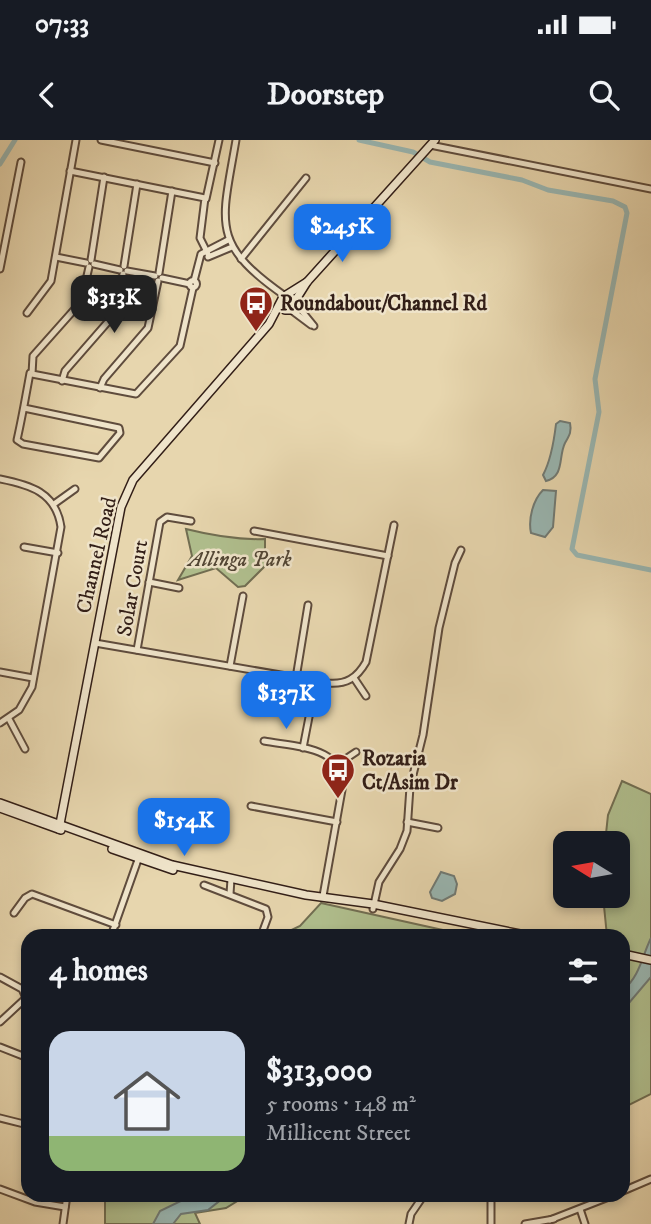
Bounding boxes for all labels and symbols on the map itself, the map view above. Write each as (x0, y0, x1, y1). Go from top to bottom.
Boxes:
pin: $245K (293, 204, 391, 264)
pin: $313K (65, 276, 163, 335)
bus stop icon: Roundabout/Channel Rd (237, 284, 275, 333)
place label: Roundabout/Channel Rd (280, 291, 487, 317)
street label: Channel Road (71, 494, 123, 616)
street label: Solar Court (112, 538, 154, 638)
park label: Allinga Park (186, 547, 292, 573)
pin: $137K (237, 672, 335, 731)
place label: Rozaria Ct/Asim Dr (362, 746, 459, 796)
bus stop icon: Rozaria Ct/Asim Dr (319, 751, 357, 800)
pin: $154K (135, 798, 233, 858)
north arrow (553, 831, 630, 908)

